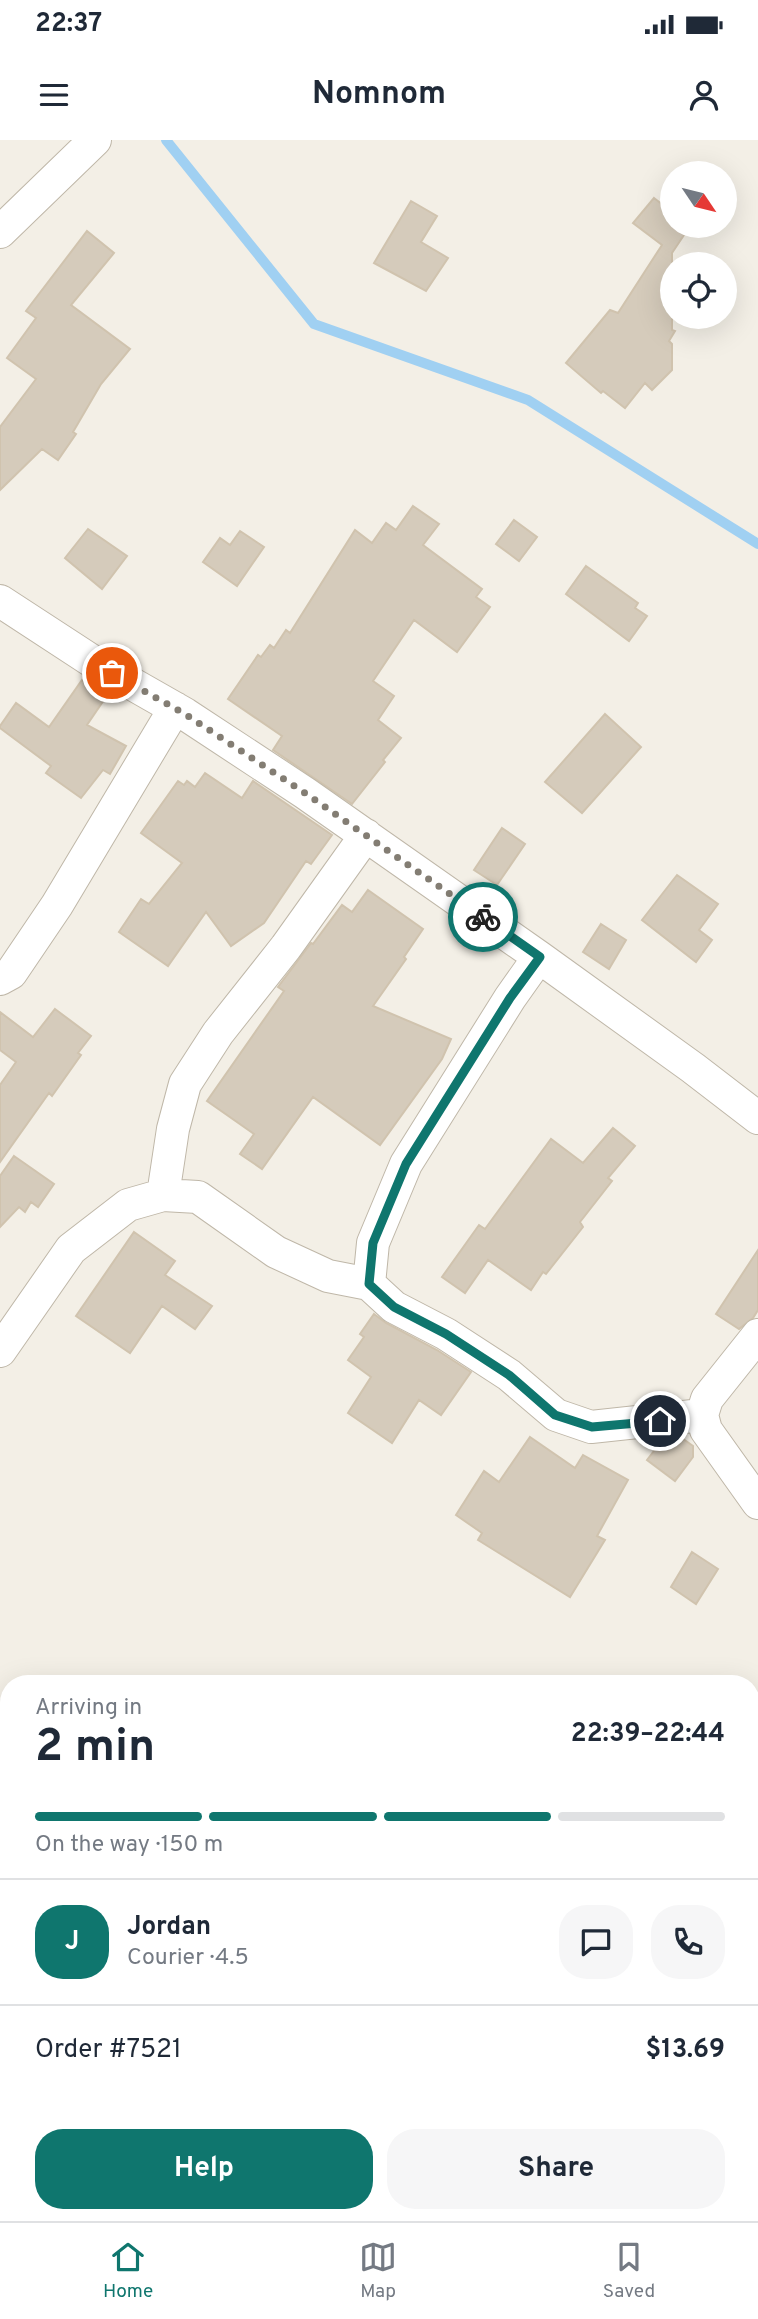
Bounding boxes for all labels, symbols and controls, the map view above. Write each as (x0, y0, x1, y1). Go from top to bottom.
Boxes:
text: 22:37 (35, 8, 102, 41)
text: Nomnom (312, 75, 446, 115)
icon: menu (35, 76, 73, 114)
icon: person (685, 76, 723, 114)
north arrow (660, 161, 737, 238)
map controls (660, 161, 737, 329)
button: locate (660, 252, 737, 329)
pin (82, 643, 142, 703)
icon: bag (93, 654, 131, 692)
courier (448, 882, 518, 952)
icon: bike (464, 898, 502, 936)
pin (630, 1391, 690, 1451)
icon: home (641, 1402, 679, 1440)
text: Arriving in (35, 1694, 142, 1723)
text: 22:39–22:44 (571, 1718, 725, 1751)
text: 2 min (35, 1719, 155, 1778)
text: On the way · 150 m (35, 1831, 223, 1860)
button: chat (559, 1905, 633, 1979)
button: phone (651, 1905, 725, 1979)
text: Jordan (127, 1911, 211, 1944)
text: J (65, 1926, 79, 1959)
text: Courier · 4.5 (127, 1944, 249, 1973)
text: Order #7521 (35, 2034, 182, 2067)
text: $13.69 (646, 2034, 725, 2067)
button: Help (35, 2129, 373, 2209)
button: Share (387, 2129, 725, 2209)
tab: Home (103, 2238, 153, 2304)
tab: Map (359, 2238, 397, 2304)
tab: Saved (603, 2238, 655, 2304)

